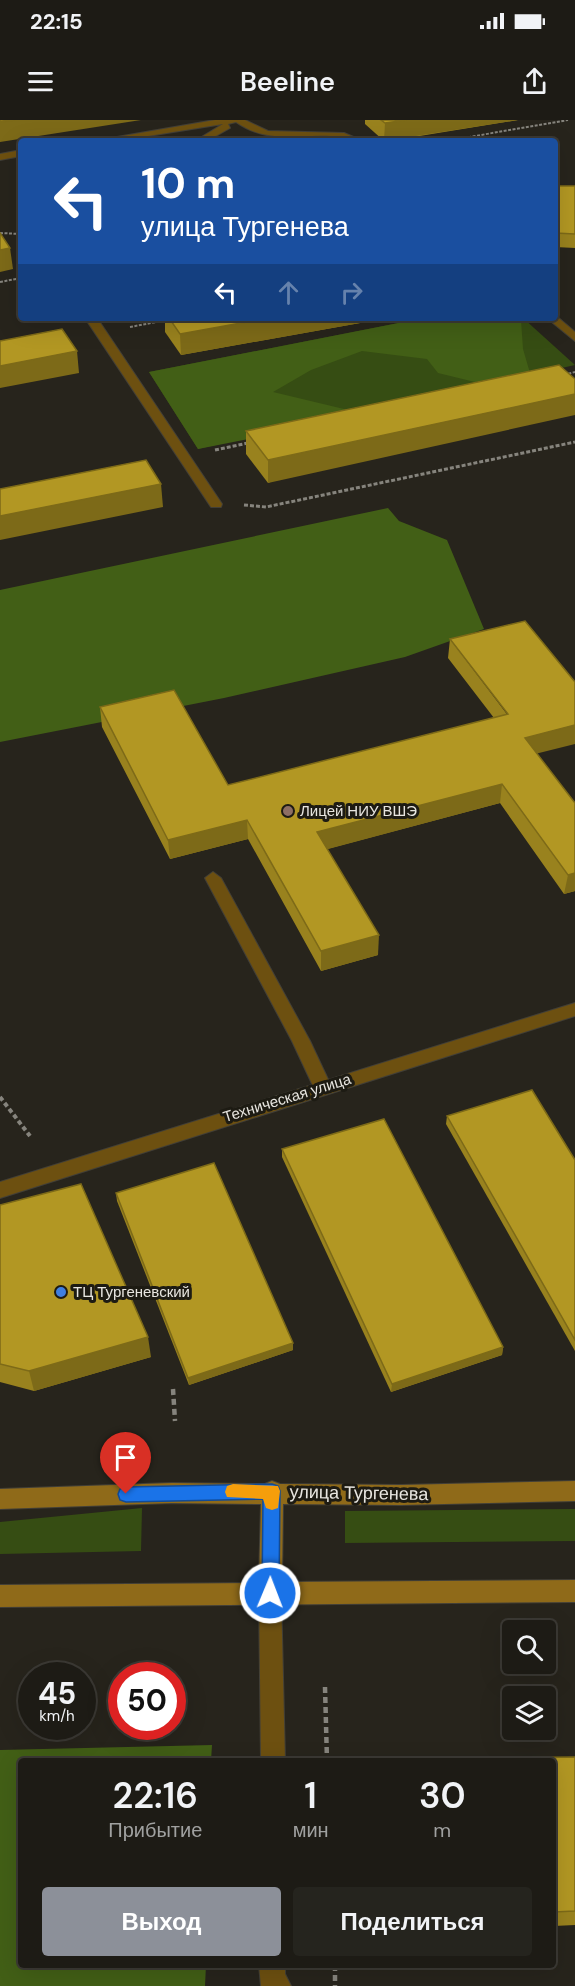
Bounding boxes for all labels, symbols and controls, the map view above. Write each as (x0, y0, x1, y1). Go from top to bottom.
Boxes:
text: 22:15 (30, 7, 83, 36)
text: Beeline (240, 64, 335, 99)
icon: menu (24, 65, 57, 98)
icon: share (518, 65, 551, 98)
text: 10 m (141, 156, 235, 211)
icon: left (42, 162, 120, 240)
text: улица Тургенева (141, 209, 349, 244)
icon: left (209, 276, 242, 309)
icon: ahead (272, 276, 305, 309)
icon: right (335, 276, 368, 309)
place label: Лицей НИУ ВШЭ (300, 801, 417, 821)
marker: Лицей НИУ ВШЭ (281, 804, 295, 818)
street label: Техническая улица (221, 1069, 354, 1127)
place label: ТЦ Тургеневский (73, 1282, 190, 1302)
marker: ТЦ Тургеневский (54, 1285, 68, 1299)
pin (100, 1432, 151, 1494)
icon: arrive (109, 1441, 142, 1474)
street label: улица Тургенева (290, 1480, 429, 1506)
position arrow (238, 1561, 302, 1625)
map controls (502, 1620, 556, 1740)
button: search (502, 1620, 556, 1674)
speed limit sign: 50 (108, 1662, 186, 1740)
text: 45 (38, 1674, 76, 1713)
button: layers (502, 1686, 556, 1740)
text: km/h (39, 1706, 75, 1726)
text: 22:16 (113, 1772, 198, 1819)
text: 1 (304, 1772, 317, 1819)
text: 30 (419, 1772, 466, 1819)
text: Прибытие (108, 1817, 202, 1843)
text: мин (293, 1817, 329, 1843)
text: m (433, 1817, 451, 1843)
button: Выход (42, 1887, 281, 1956)
button: Поделиться (293, 1887, 532, 1956)

